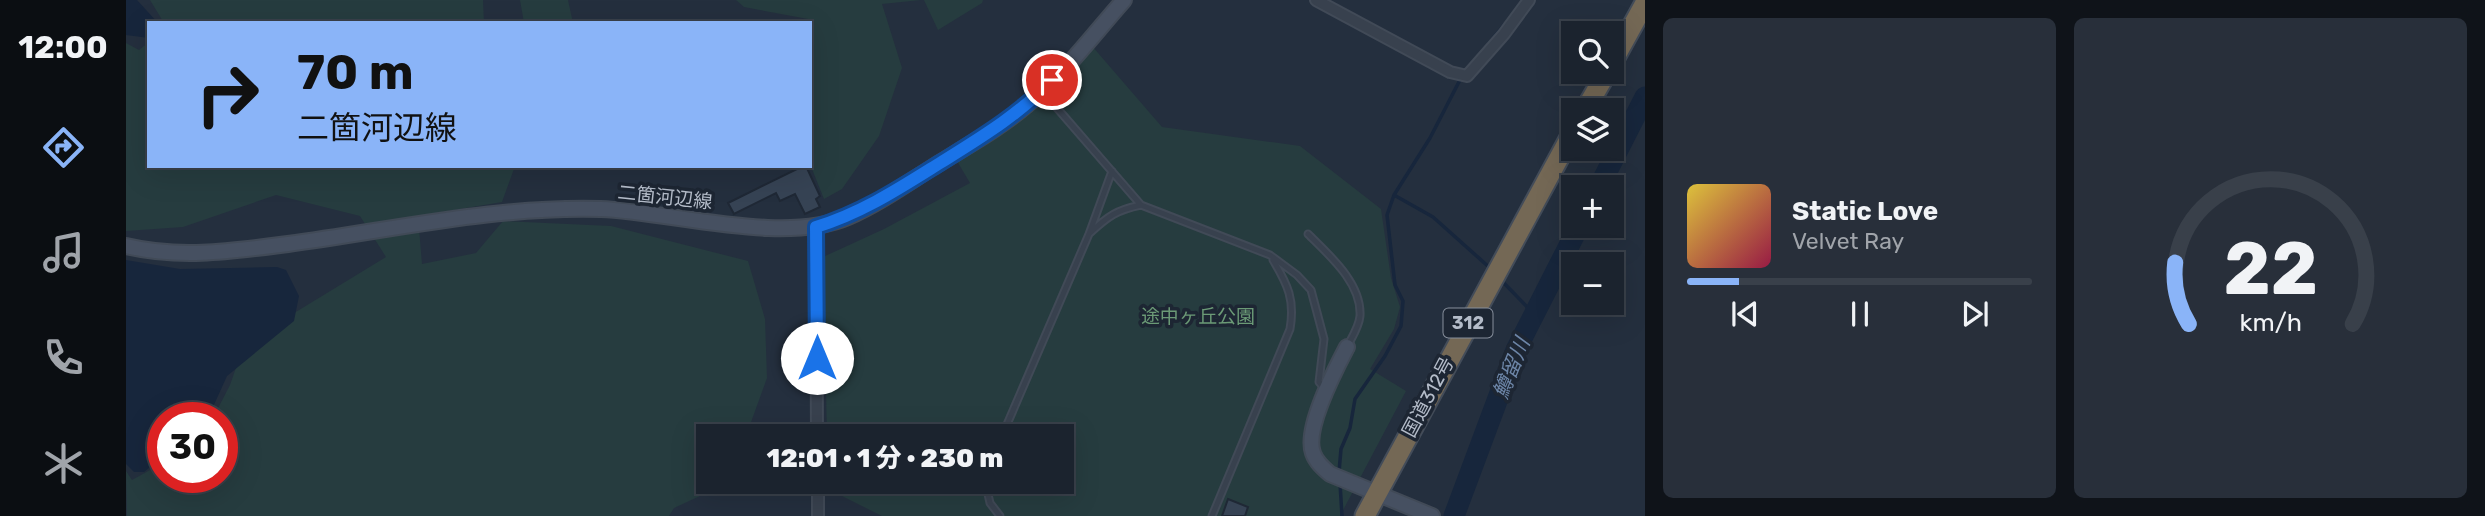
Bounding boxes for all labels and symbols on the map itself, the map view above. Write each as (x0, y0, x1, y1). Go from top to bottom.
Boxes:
pin (1022, 50, 1082, 110)
street label: 二箇河辺線 (617, 181, 713, 213)
park label: 途中ヶ丘公園 (1141, 305, 1255, 328)
road number: 312 (1444, 309, 1492, 338)
position arrow (780, 321, 854, 395)
water label: 鱒留川 (1488, 332, 1535, 402)
street label: 国道312号 (1397, 353, 1459, 441)
speed limit sign: 30 (147, 402, 238, 493)

